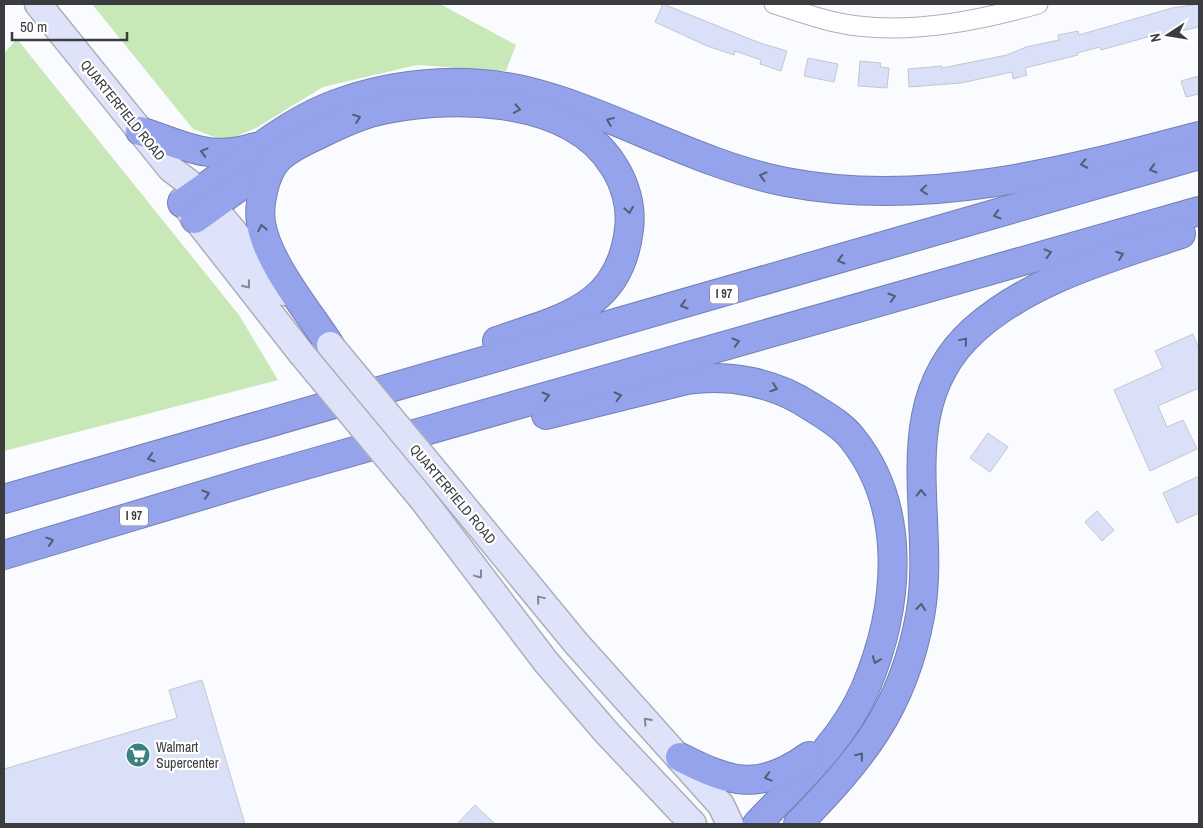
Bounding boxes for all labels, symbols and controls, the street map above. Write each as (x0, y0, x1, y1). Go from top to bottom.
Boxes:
scale bar (12, 10, 128, 42)
north arrow (1143, 10, 1193, 60)
text: 50 m (20, 16, 47, 37)
text: N (1146, 32, 1165, 44)
street label: QUARTERFIELD ROAD (77, 56, 169, 164)
one-way arrow (513, 103, 522, 114)
one-way arrow (352, 114, 361, 125)
one-way arrow (606, 117, 615, 127)
one-way arrow (201, 147, 209, 157)
one-way arrow (1080, 159, 1088, 169)
one-way arrow (1148, 163, 1157, 174)
one-way arrow (758, 171, 767, 182)
one-way arrow (919, 185, 927, 196)
one-way arrow (623, 205, 633, 214)
one-way arrow (992, 209, 1001, 220)
one-way arrow (257, 224, 268, 233)
one-way arrow (1044, 248, 1052, 258)
one-way arrow (1115, 251, 1124, 261)
one-way arrow (836, 254, 845, 265)
one-way arrow (242, 279, 250, 288)
road number: I 97 (710, 284, 738, 304)
one-way arrow (888, 292, 896, 303)
one-way arrow (680, 299, 689, 310)
one-way arrow (731, 337, 739, 347)
one-way arrow (959, 338, 967, 347)
one-way arrow (769, 383, 777, 393)
one-way arrow (541, 391, 550, 402)
one-way arrow (614, 392, 622, 402)
street label: QUARTERFIELD ROAD (406, 440, 500, 548)
one-way arrow (147, 452, 155, 462)
one-way arrow (916, 488, 926, 496)
one-way arrow (201, 490, 210, 500)
road number: I 97 (120, 506, 148, 526)
one-way arrow (46, 537, 54, 547)
one-way arrow (474, 569, 482, 578)
one-way arrow (537, 596, 546, 605)
one-way arrow (915, 603, 926, 611)
one-way arrow (872, 655, 882, 664)
one-way arrow (644, 718, 653, 727)
place label: Walmart Supercenter (156, 738, 219, 772)
supermarket icon: Walmart Supercenter (125, 742, 151, 768)
one-way arrow (855, 752, 864, 761)
one-way arrow (763, 771, 772, 782)

